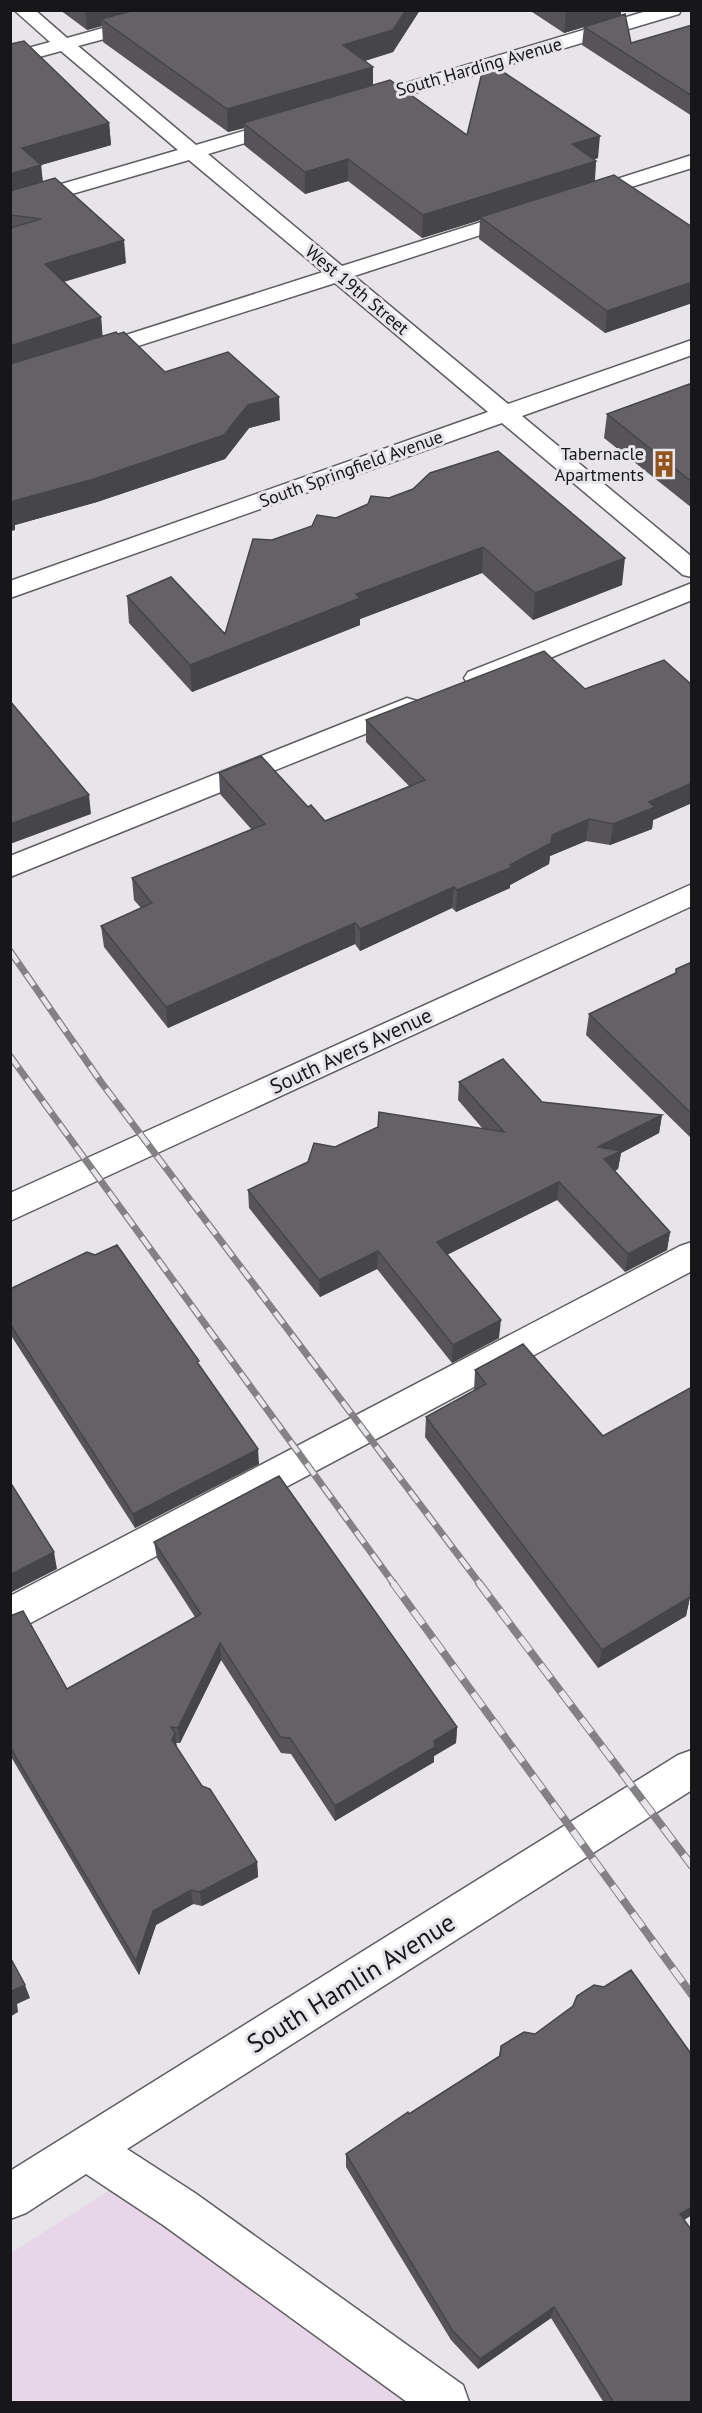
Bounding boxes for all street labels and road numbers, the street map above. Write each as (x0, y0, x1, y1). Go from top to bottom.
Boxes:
street label: South Harding Avenue (393, 32, 564, 101)
street label: West 19th Street (301, 240, 414, 340)
street label: South Springfield Avenue (256, 425, 446, 512)
street label: South Avers Avenue (265, 1001, 436, 1100)
street label: South Hamlin Avenue (241, 1905, 461, 2060)

